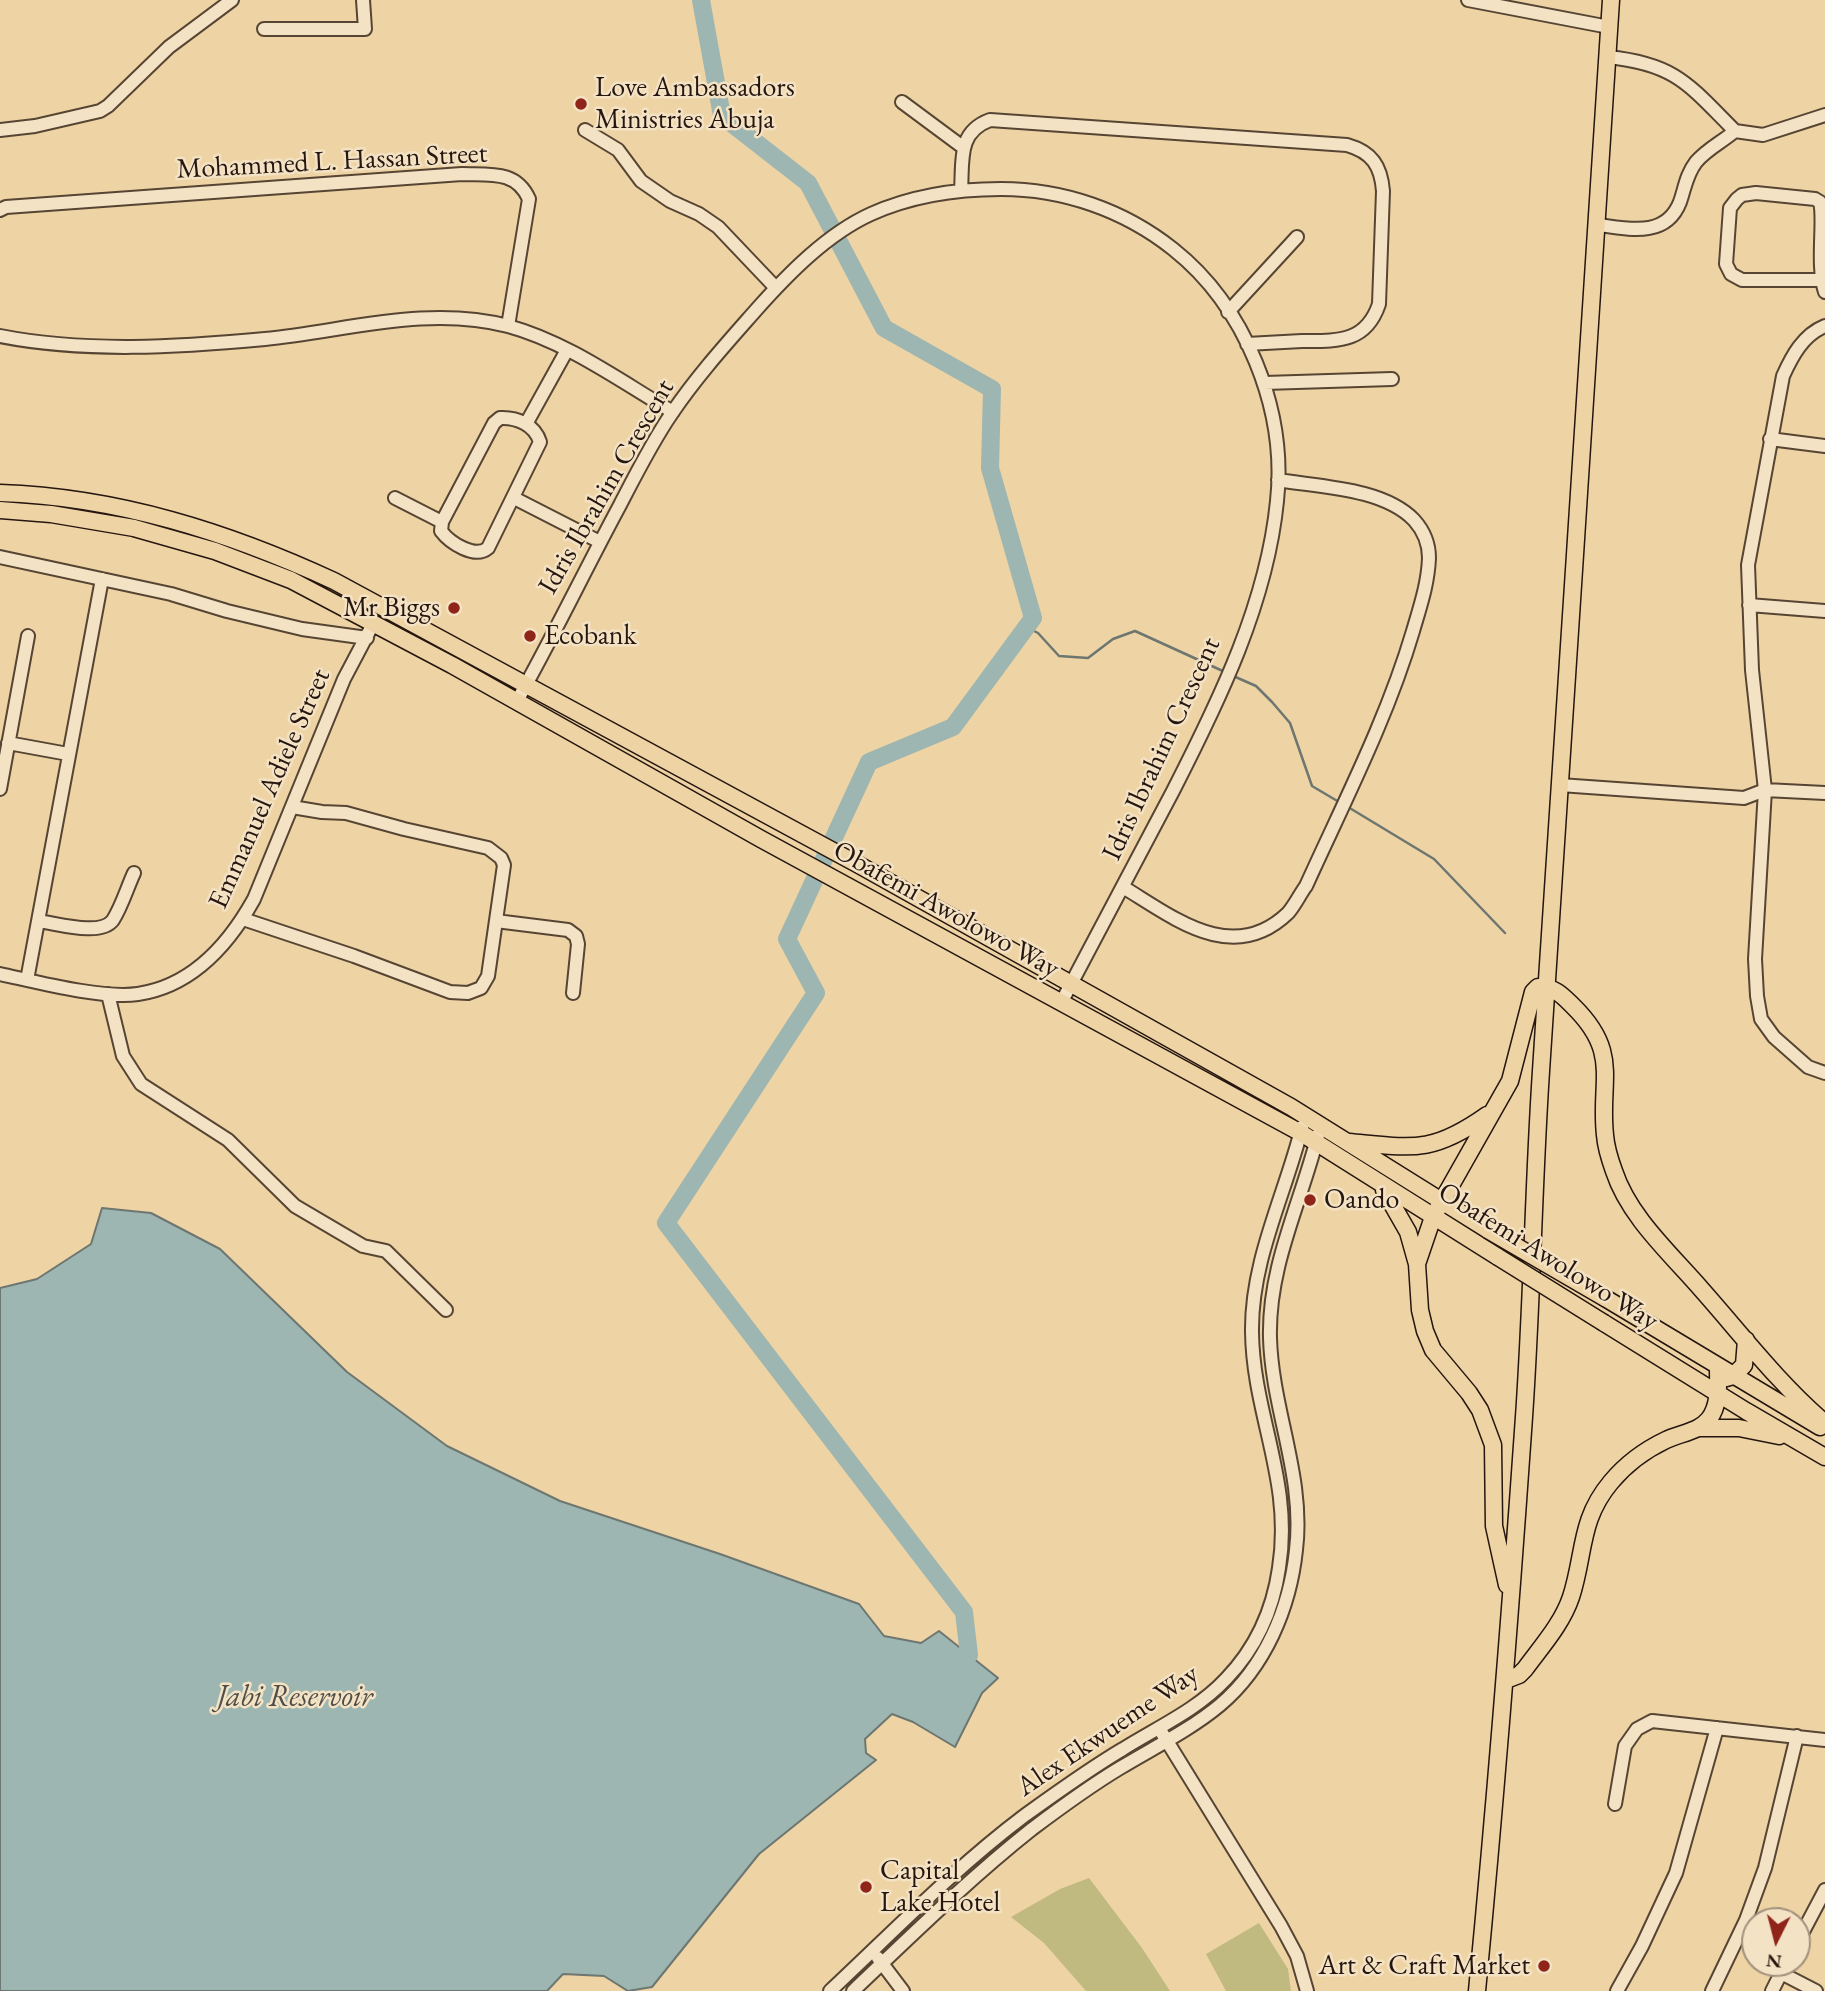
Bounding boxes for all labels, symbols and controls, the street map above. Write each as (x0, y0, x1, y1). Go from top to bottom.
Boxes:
place label: Love Ambassadors Ministries Abuja (595, 71, 795, 137)
marker: Love Ambassadors Ministries Abuja (573, 96, 589, 112)
street label: Mohammed L. Hassan Street (176, 137, 488, 187)
street label: Idris Ibrahim Crescent (532, 374, 682, 600)
place label: Mr Biggs (343, 591, 440, 625)
marker: Mr Biggs (446, 600, 462, 616)
place label: Ecobank (544, 619, 637, 653)
marker: Ecobank (522, 628, 538, 644)
street label: Idris Ibrahim Crescent (1096, 632, 1228, 866)
street label: Emmanuel Adiele Street (202, 664, 338, 914)
street label: Obafemi Awolowo Way (827, 834, 1065, 986)
street label: Obafemi Awolowo Way (1432, 1176, 1664, 1338)
place label: Oando (1324, 1183, 1399, 1217)
marker: Oando (1302, 1192, 1318, 1208)
street label: Alex Ekwueme Way (1011, 1658, 1205, 1804)
water label: Jabi Reservoir (217, 1680, 373, 1716)
place label: Capital Lake Hotel (880, 1854, 1000, 1920)
marker: Capital Lake Hotel (858, 1879, 874, 1895)
north arrow (1741, 1907, 1811, 1977)
text: N (1765, 1948, 1783, 1975)
place label: Art & Craft Market (1318, 1949, 1530, 1983)
marker: Art & Craft Market (1536, 1958, 1552, 1974)

